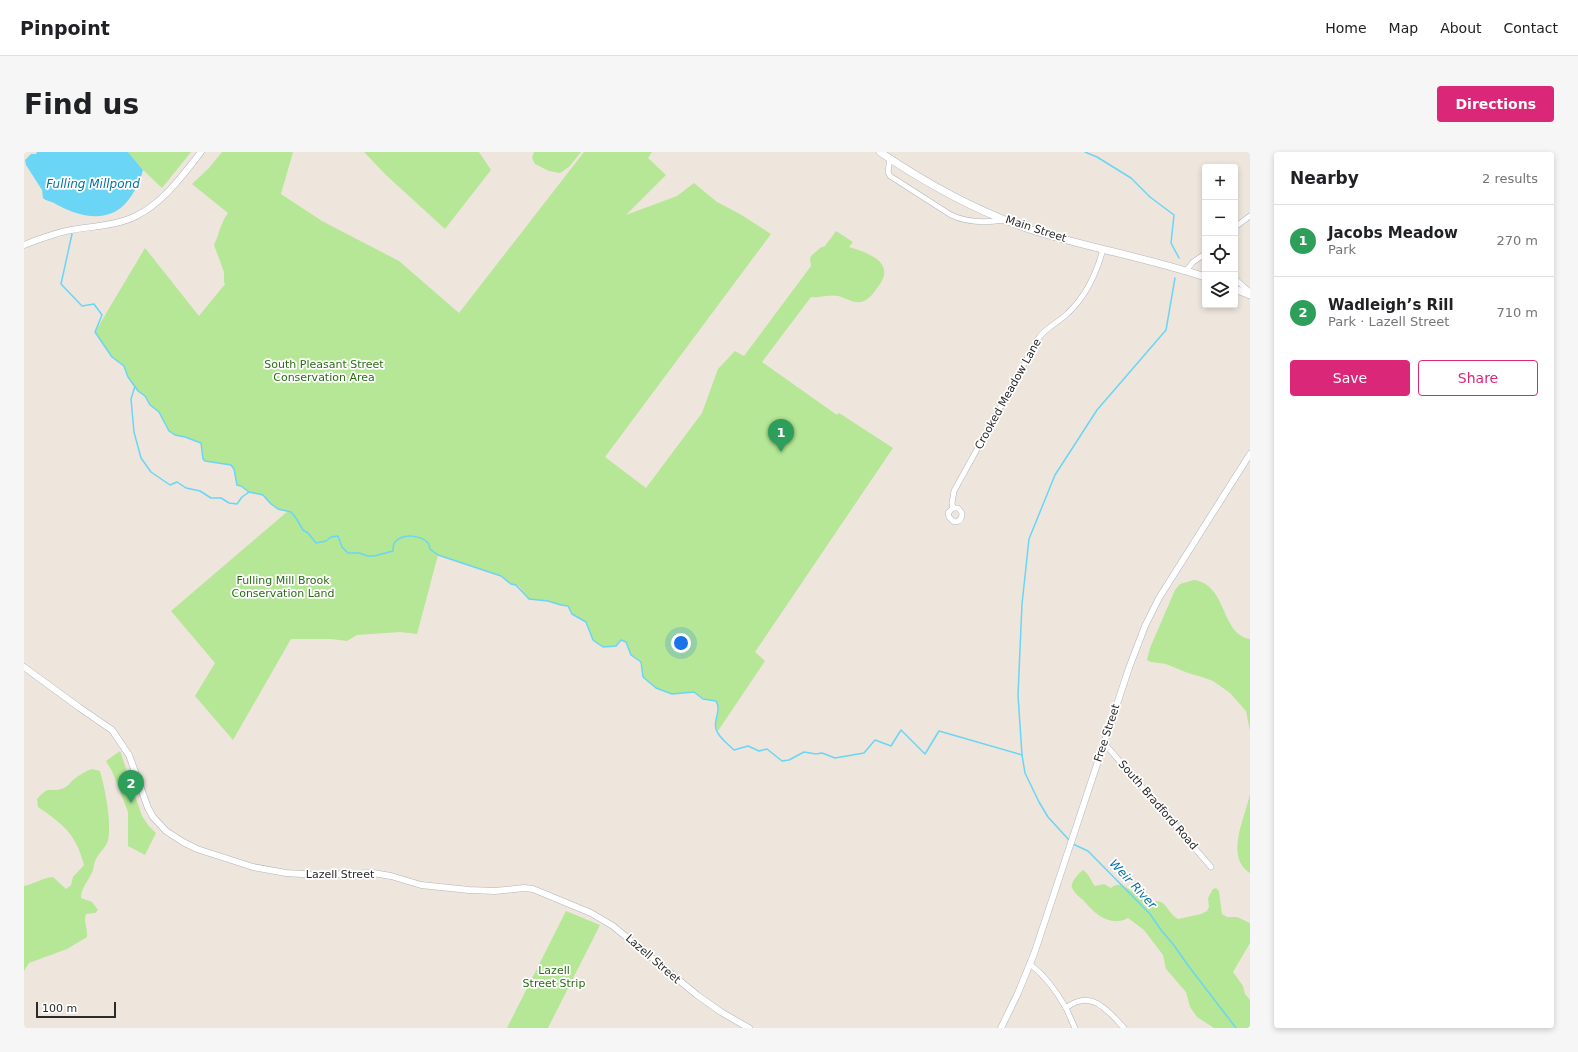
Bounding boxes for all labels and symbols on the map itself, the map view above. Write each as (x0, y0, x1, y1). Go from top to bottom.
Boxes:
water label: Fulling Millpond (46, 177, 140, 191)
street label: Main Street (1004, 213, 1069, 245)
street label: Crooked Meadow Lane (972, 336, 1044, 452)
park label: South Pleasant Street Conservation Area (264, 358, 384, 384)
pin: 1 (768, 419, 794, 452)
park label: Fulling Mill Brook Conservation Land (231, 574, 335, 600)
your location (671, 633, 691, 653)
street label: Free Street (1092, 702, 1123, 764)
street label: South Bradford Road (1116, 758, 1200, 852)
pin: 2 (118, 770, 144, 803)
water label: Weir River (1107, 856, 1160, 912)
street label: Lazell Street (306, 868, 375, 881)
street label: Lazell Street (623, 932, 684, 987)
park label: Lazell Street Strip (523, 964, 585, 990)
scale bar (36, 1000, 116, 1019)

